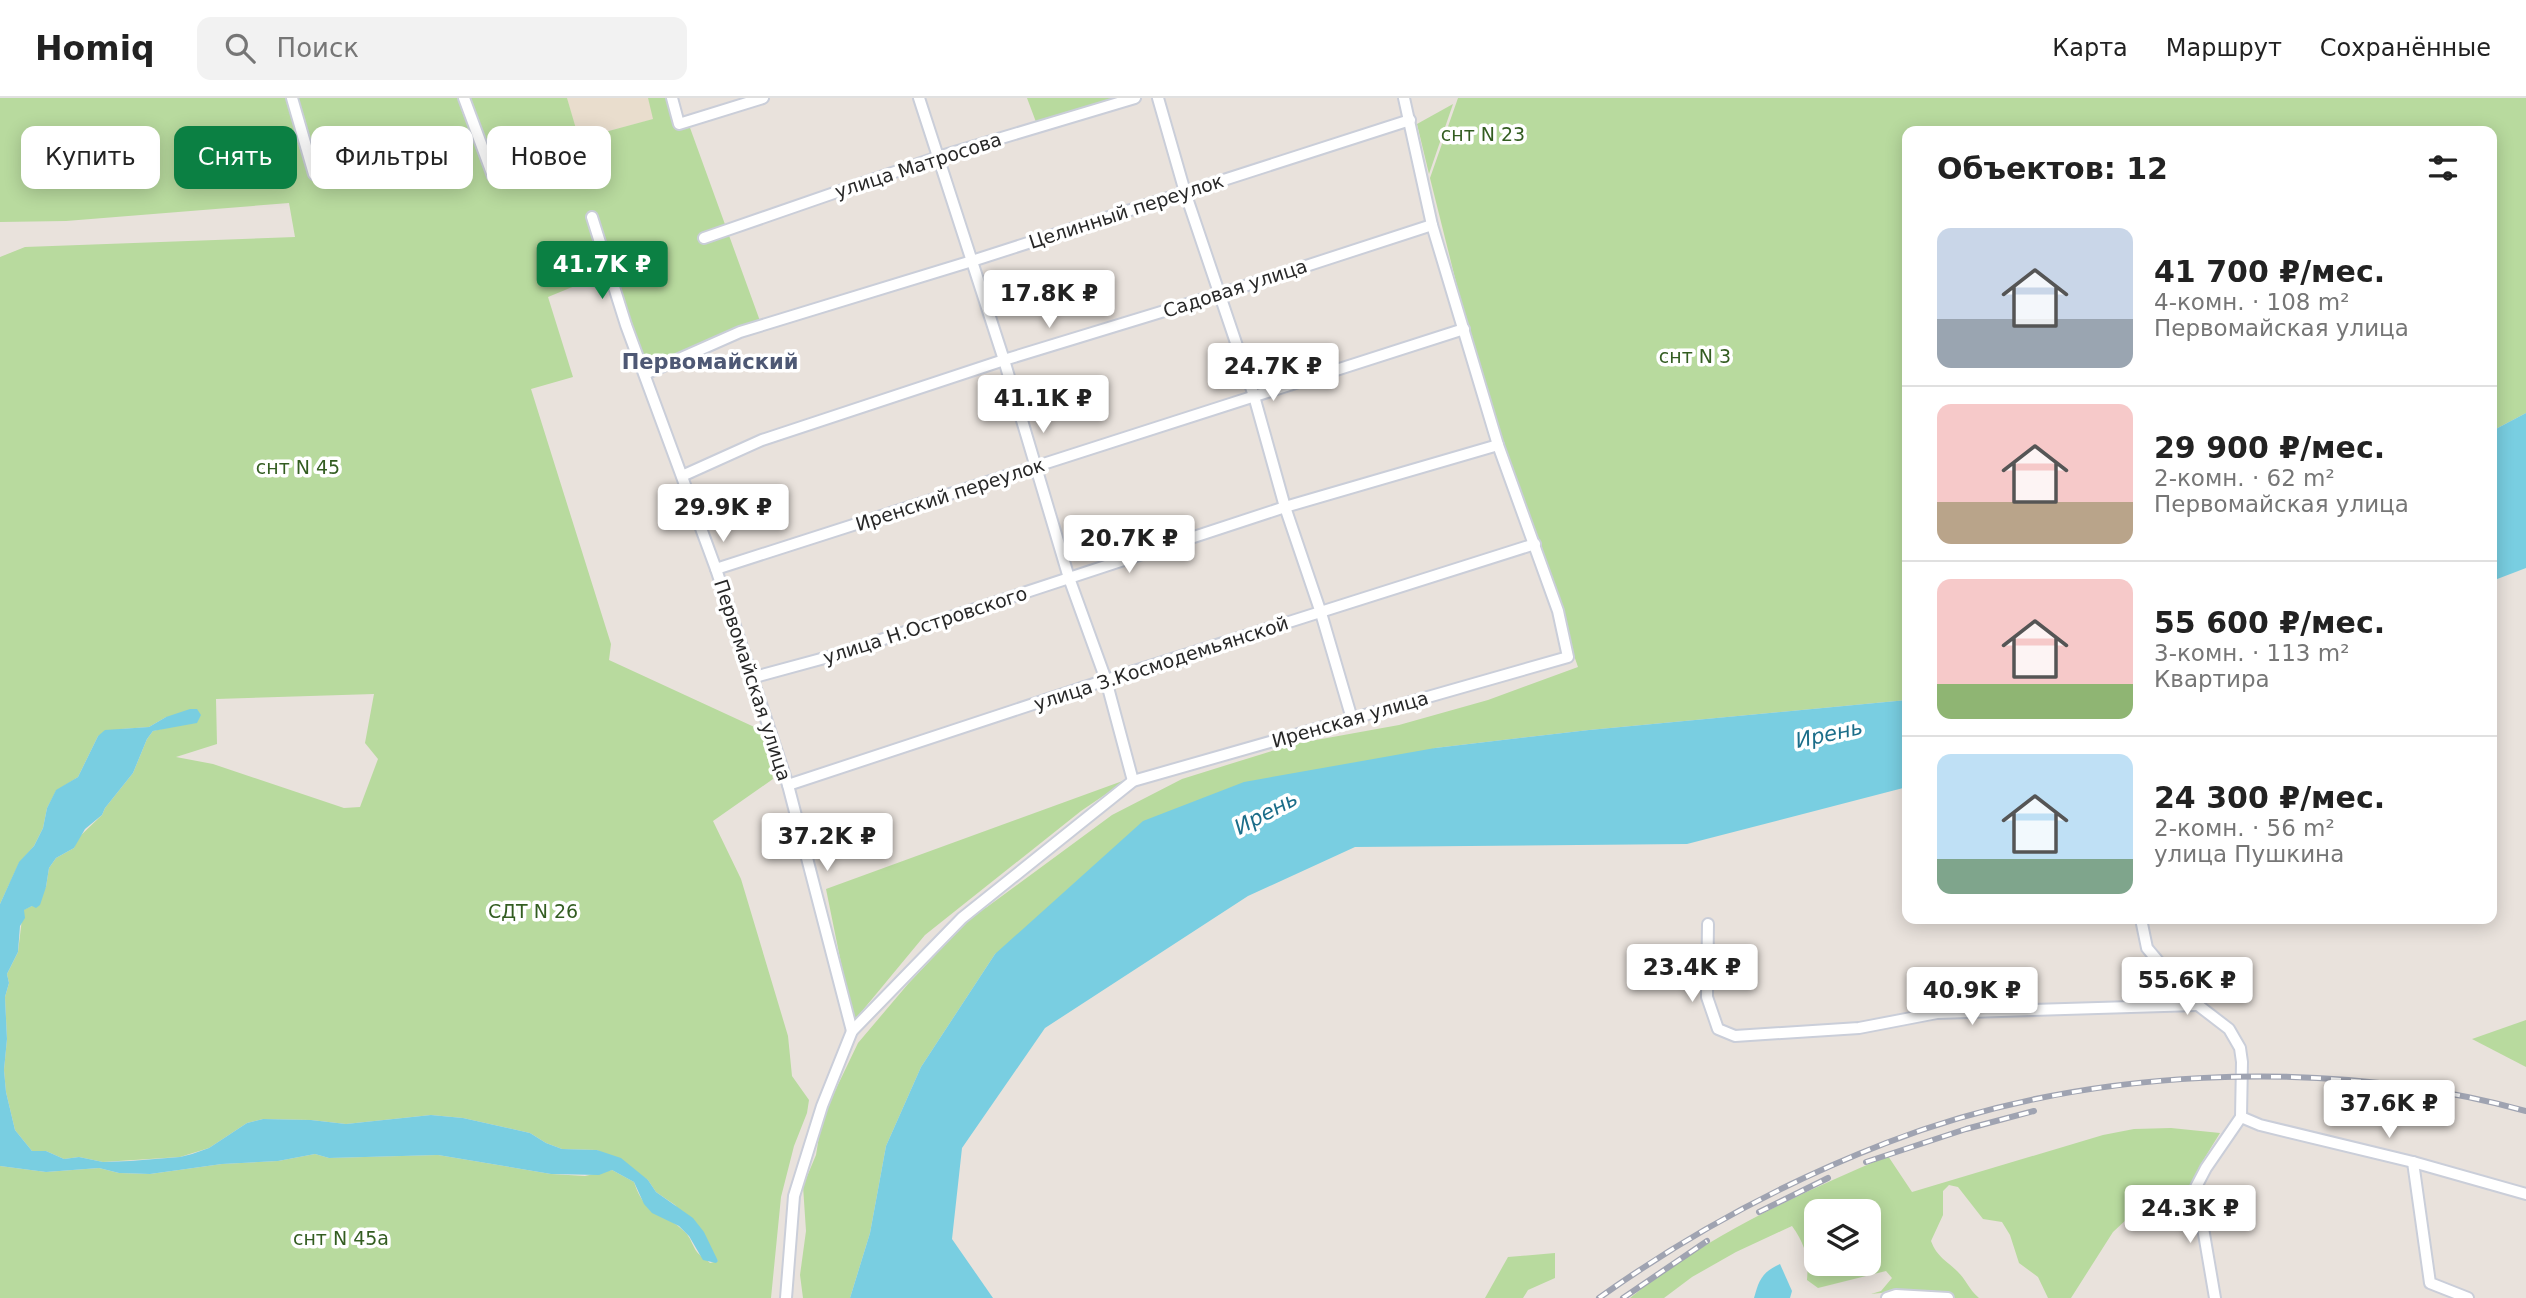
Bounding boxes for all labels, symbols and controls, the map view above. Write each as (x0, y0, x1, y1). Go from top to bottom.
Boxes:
search box (197, 17, 687, 80)
text: Homiq (35, 29, 155, 68)
icon: search (221, 29, 259, 67)
text: Поиск (277, 33, 359, 63)
text: Карта (2052, 34, 2128, 62)
text: Маршрут (2166, 34, 2282, 62)
text: Сохранённые (2320, 34, 2491, 62)
park label: снт N 23 (1441, 123, 1525, 145)
chip: Купить (21, 126, 160, 189)
chip: Снять (174, 126, 297, 189)
chip: Фильтры (311, 126, 473, 189)
chip: Новое (487, 126, 611, 189)
street label: улица Матросова (832, 128, 1004, 202)
icon: filters (2424, 149, 2462, 187)
text: Объектов: 12 (1937, 151, 2168, 186)
street label: Целинный переулок (1026, 169, 1226, 253)
pin: 41.7K ₽ (537, 242, 667, 301)
text: 41.7K ₽ (553, 251, 651, 277)
street label: Садовая улица (1160, 254, 1310, 322)
text: 41 700 ₽/мес. (2154, 254, 2385, 289)
icon: home (1993, 256, 2077, 340)
pin: 17.8K ₽ (984, 271, 1114, 330)
text: 17.8K ₽ (1000, 280, 1098, 306)
text: 4-комн. · 108 m² (2154, 289, 2349, 315)
text: Первомайская улица (2154, 315, 2409, 341)
pin: 24.7K ₽ (1208, 344, 1338, 403)
park label: снт N 3 (1659, 345, 1731, 367)
district label: Первомайский (622, 350, 798, 374)
text: 24.7K ₽ (1224, 353, 1322, 379)
pin: 41.1K ₽ (978, 376, 1108, 435)
text: 41.1K ₽ (994, 385, 1092, 411)
text: 29 900 ₽/мес. (2154, 430, 2385, 465)
icon: home (1993, 432, 2077, 516)
street label: Иренский переулок (853, 453, 1047, 535)
park label: снт N 45 (256, 456, 340, 478)
text: 2-комн. · 62 m² (2154, 465, 2335, 491)
pin: 29.9K ₽ (658, 484, 788, 544)
text: Первомайская улица (2154, 491, 2409, 517)
text: 29.9K ₽ (674, 494, 772, 520)
pin: 20.7K ₽ (1064, 516, 1194, 575)
text: 20.7K ₽ (1080, 525, 1178, 551)
street label: Первомайская улица (710, 576, 796, 784)
street label: улица Н.Островского (820, 582, 1030, 668)
text: 55 600 ₽/мес. (2154, 605, 2385, 640)
icon: home (1993, 607, 2077, 691)
street label: улица З.Космодемьянской (1031, 611, 1291, 715)
text: 3-комн. · 113 m² (2154, 640, 2349, 666)
text: Квартира (2154, 666, 2270, 692)
street label: Иренская улица (1269, 686, 1431, 752)
water label: Ирень (1793, 715, 1865, 753)
text: 24 300 ₽/мес. (2154, 780, 2385, 815)
icon: home (1993, 782, 2077, 866)
water label: Ирень (1230, 786, 1302, 840)
pin: 37.2K ₽ (762, 814, 892, 873)
text: 2-комн. · 56 m² (2154, 815, 2335, 841)
text: 37.2K ₽ (778, 823, 876, 849)
text: улица Пушкина (2154, 841, 2344, 867)
park label: СДТ N 26 (488, 900, 578, 922)
pin: 23.4K ₽ (1627, 944, 1757, 1004)
text: 23.4K ₽ (1643, 954, 1741, 980)
pin: 55.6K ₽ (2122, 958, 2252, 1017)
text: 55.6K ₽ (2138, 967, 2236, 993)
pin: 40.9K ₽ (1907, 968, 2037, 1027)
text: 40.9K ₽ (1923, 977, 2021, 1003)
pin: 37.6K ₽ (2324, 1080, 2454, 1140)
text: 37.6K ₽ (2340, 1090, 2438, 1116)
pin: 24.3K ₽ (2125, 1186, 2255, 1245)
text: 24.3K ₽ (2141, 1195, 2239, 1221)
map controls (1804, 1199, 1881, 1276)
button: layers (1804, 1199, 1881, 1276)
park label: снт N 45а (293, 1227, 389, 1249)

